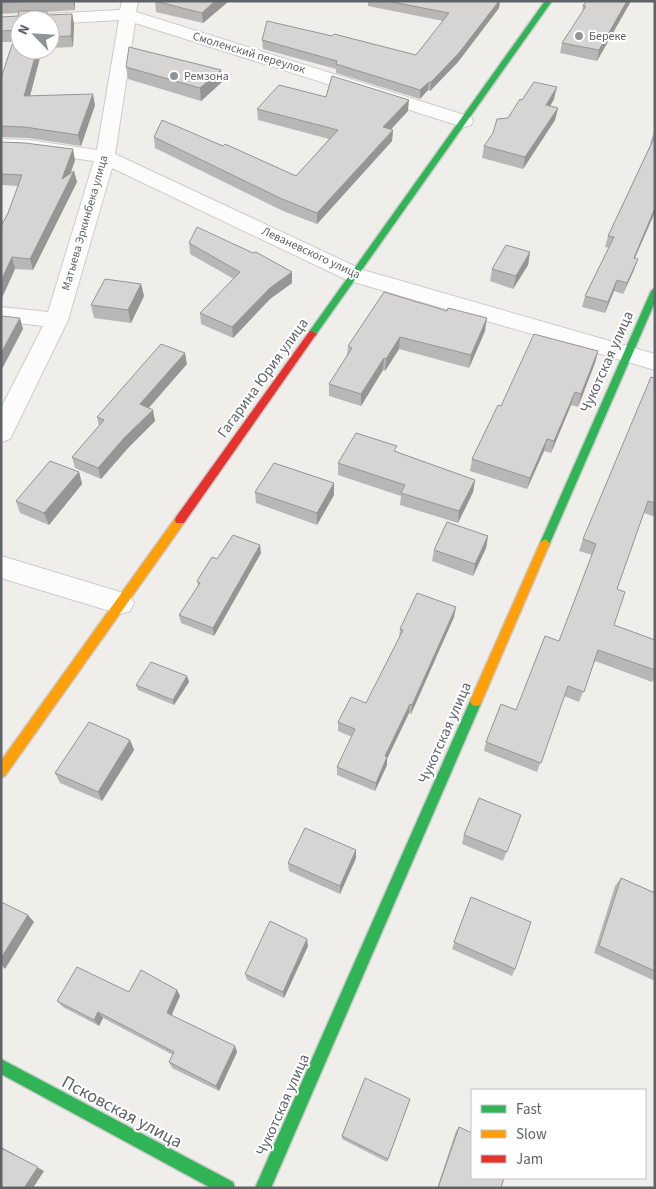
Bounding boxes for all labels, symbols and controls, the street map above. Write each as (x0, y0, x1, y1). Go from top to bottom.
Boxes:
north arrow (10, 10, 60, 60)
text: N (13, 21, 35, 38)
street label: Смоленский переулок (191, 28, 307, 78)
place label: Береке (589, 28, 626, 45)
marker: Береке (573, 30, 585, 42)
place label: Ремзона (184, 68, 229, 85)
marker: Ремзона (168, 70, 180, 82)
street label: Матыева Эркинбека улица (58, 153, 112, 293)
street label: Леваневского улица (259, 223, 363, 283)
street label: Чукотская улица (575, 308, 639, 416)
street label: Гагарина Юрия улица (212, 314, 314, 442)
street label: Чукотская улица (413, 679, 477, 787)
street label: Чукотская улица (251, 1051, 315, 1159)
street label: Псковская улица (57, 1070, 187, 1154)
legend (471, 1089, 646, 1179)
text: Fast (516, 1099, 542, 1120)
text: Slow (516, 1124, 547, 1145)
text: Jam (516, 1149, 543, 1170)

